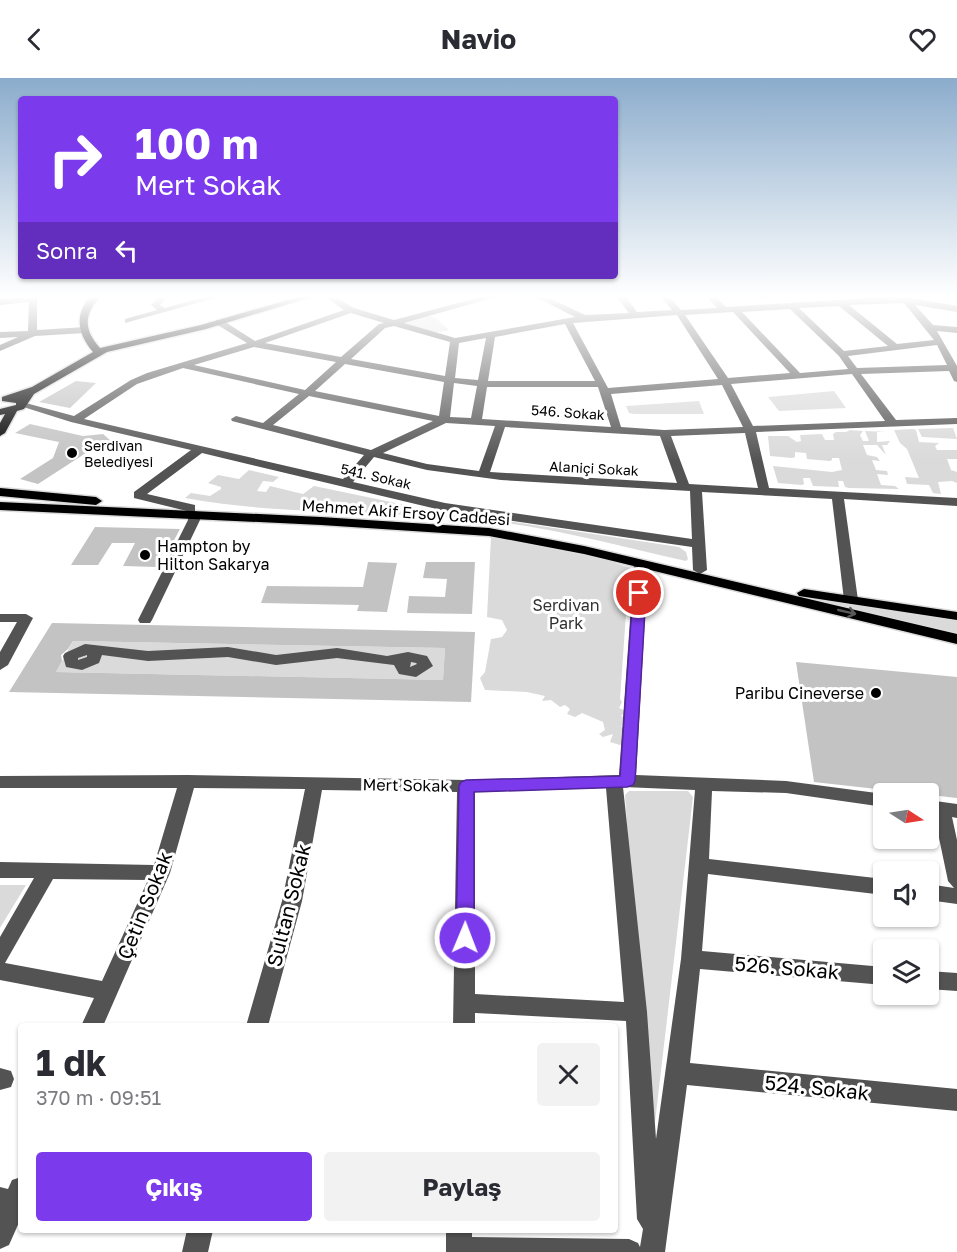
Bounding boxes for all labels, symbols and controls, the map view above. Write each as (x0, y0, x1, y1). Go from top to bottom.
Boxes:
icon: back (18, 23, 51, 56)
text: Navio (441, 23, 516, 55)
icon: heart (906, 23, 939, 56)
text: 100 m (135, 118, 258, 168)
icon: right (36, 120, 114, 198)
text: Mert Sokak (135, 169, 281, 201)
icon: left (110, 234, 143, 267)
text: Sonra (36, 237, 98, 264)
street label: 546. Sokak (531, 401, 605, 423)
place label: Serdivan Belediyesi (84, 437, 153, 470)
marker: Serdivan Belediyesi (65, 446, 79, 460)
street label: Alaniçi Sokak (549, 457, 639, 479)
street label: 541. Sokak (339, 460, 413, 492)
street label: Mehmet Akif Ersoy Caddesi (301, 495, 511, 529)
place label: Hampton by Hilton Sakarya (157, 536, 270, 574)
marker: Hampton by Hilton Sakarya (138, 548, 152, 562)
pin (613, 567, 664, 618)
icon: arrive (622, 576, 655, 609)
park label: Serdivan Park (532, 595, 600, 633)
one-way arrow (837, 606, 856, 618)
place label: Paribu Cineverse (735, 683, 864, 703)
marker: Paribu Cineverse (869, 686, 883, 700)
street label: Mert Sokak (362, 774, 450, 796)
north arrow (873, 783, 939, 849)
map controls (873, 783, 939, 1005)
street label: Sultan Sokak (261, 841, 315, 969)
street label: Çetin Sokak (111, 847, 177, 963)
button: sound (873, 861, 939, 927)
position arrow (433, 906, 497, 970)
button: layers (873, 939, 939, 1005)
street label: 526. Sokak (734, 950, 840, 984)
text: 1 dk (36, 1041, 107, 1084)
button: close (537, 1043, 600, 1106)
street label: 524. Sokak (764, 1070, 870, 1104)
text: 370 m · 09:51 (36, 1085, 161, 1109)
button: Çıkış (36, 1152, 312, 1221)
button: Paylaş (324, 1152, 600, 1221)

